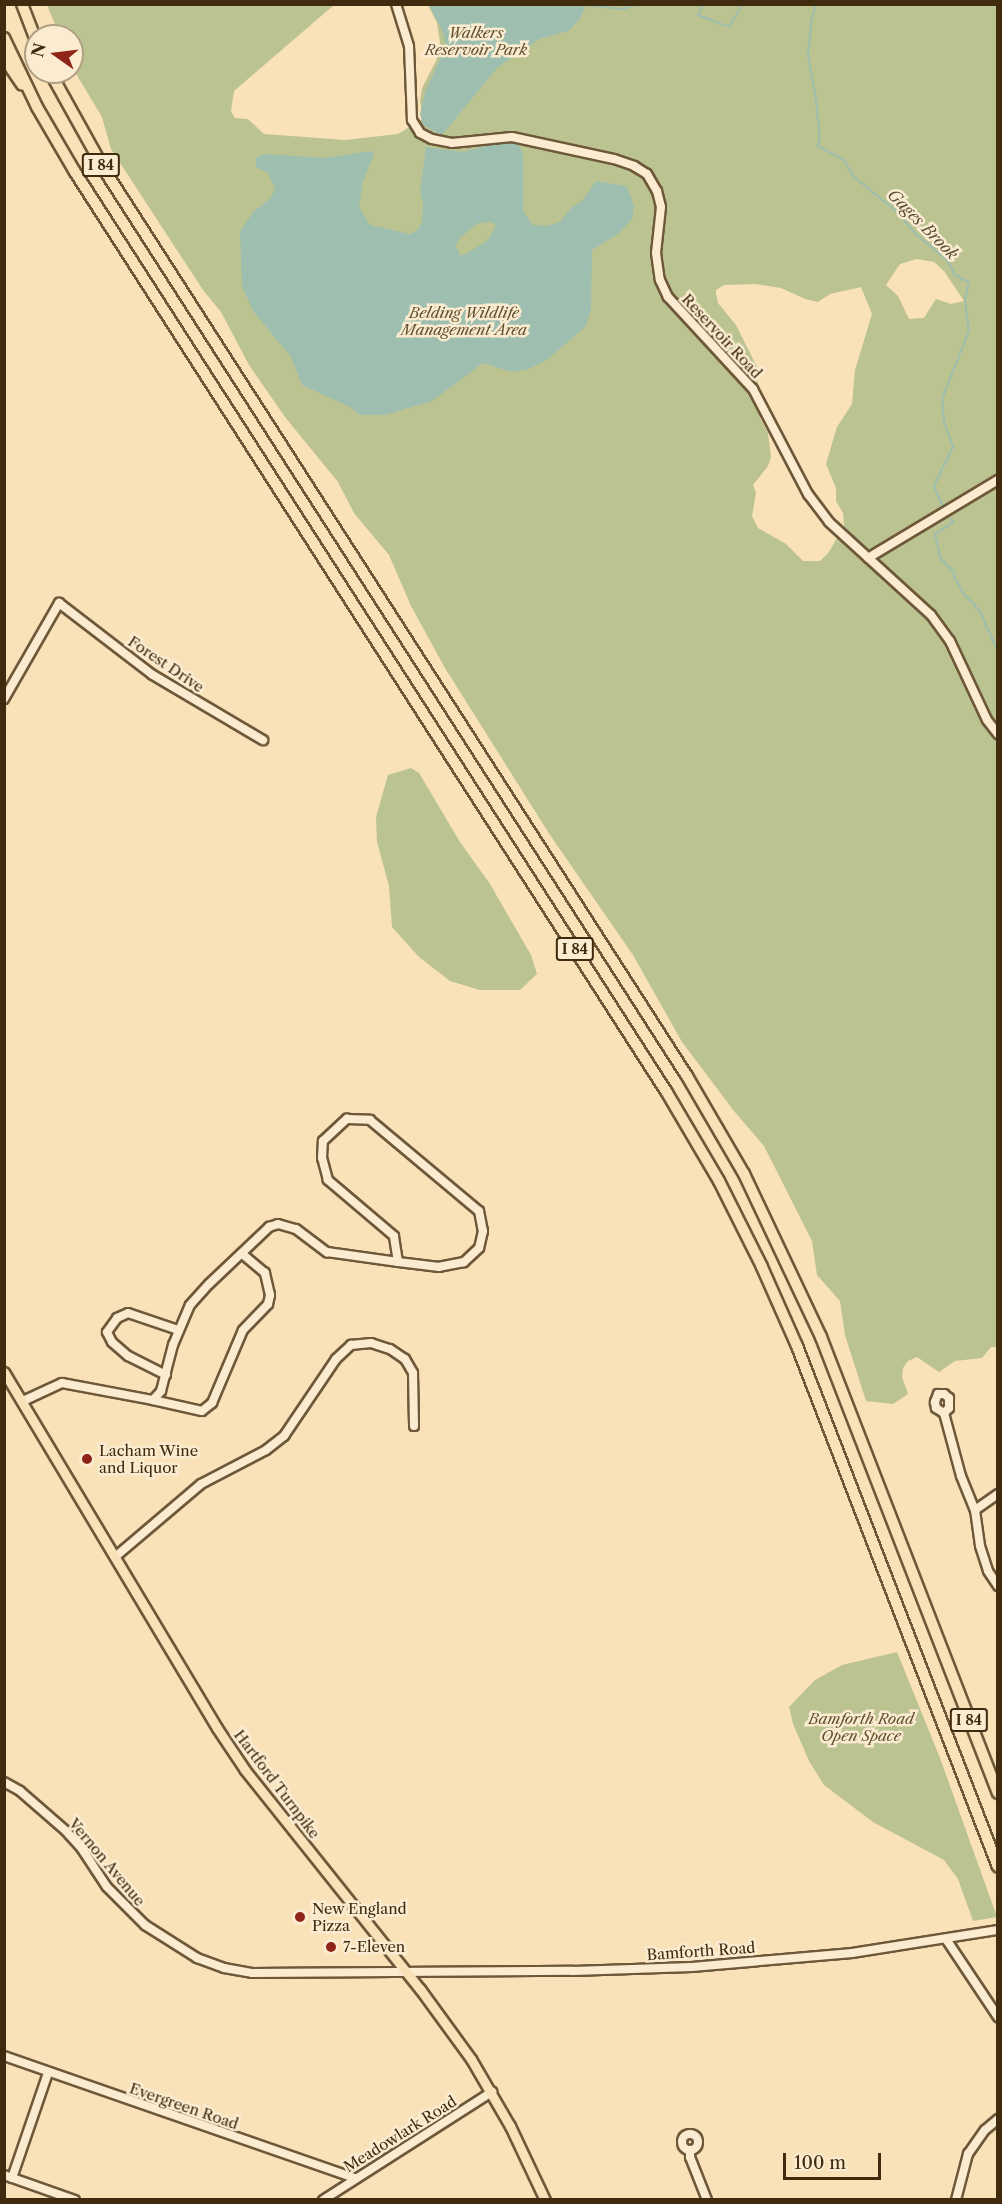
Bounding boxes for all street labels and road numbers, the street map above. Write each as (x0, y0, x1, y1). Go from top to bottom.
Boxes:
road number: I 84 (82, 154, 120, 176)
street label: Reservoir Road (678, 290, 766, 382)
street label: Forest Drive (125, 632, 207, 696)
road number: I 84 (556, 938, 594, 960)
road number: I 84 (950, 1709, 988, 1731)
street label: Hartford Turnpike (230, 1726, 324, 1842)
street label: Vernon Avenue (65, 1814, 149, 1910)
street label: Bamforth Road (646, 1938, 756, 1964)
street label: Evergreen Road (127, 2079, 241, 2133)
street label: Meadowlark Road (340, 2092, 460, 2176)

